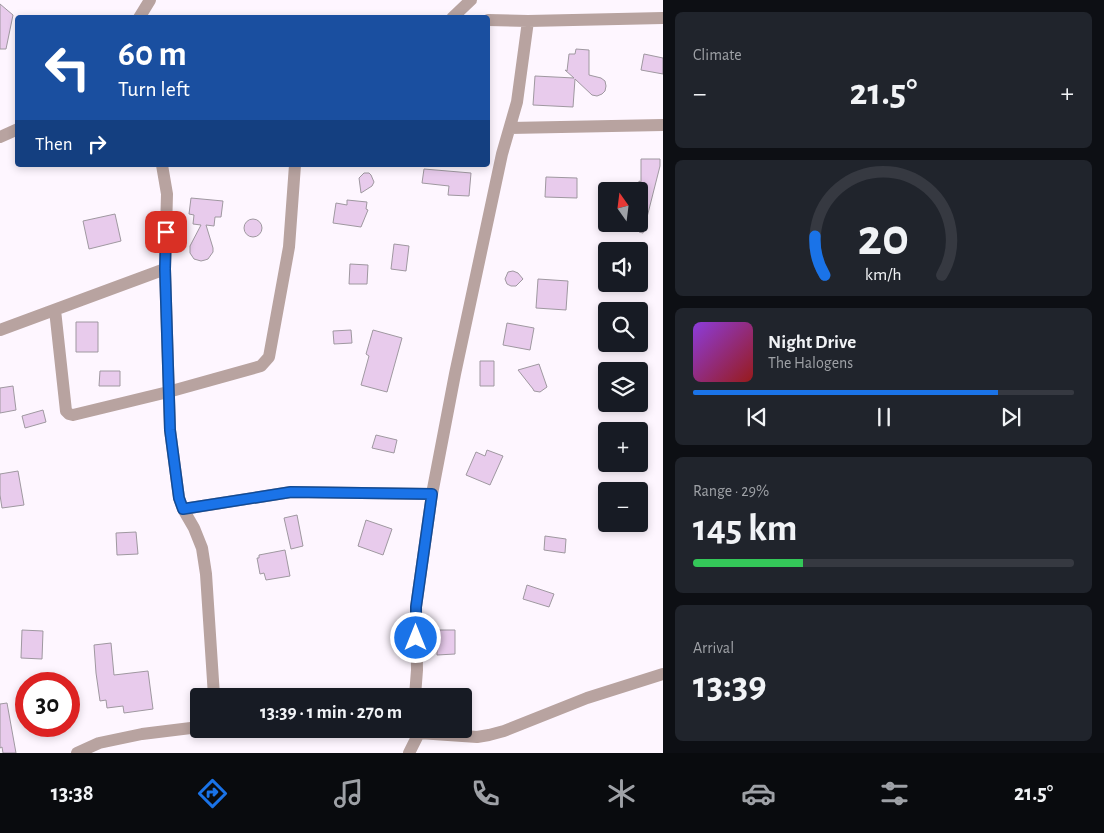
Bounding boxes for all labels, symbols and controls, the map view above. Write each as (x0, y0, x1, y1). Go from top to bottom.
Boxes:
icon: left (35, 35, 100, 100)
text: 60 m (118, 37, 187, 72)
text: Climate (693, 47, 742, 63)
text: 21.5° (850, 74, 917, 112)
text: Turn left (118, 78, 190, 100)
text: − (693, 80, 706, 108)
text: + (1061, 80, 1074, 108)
icon: right (83, 130, 111, 158)
text: Then (35, 135, 73, 154)
north arrow (598, 182, 648, 232)
map controls (598, 182, 648, 532)
pin (145, 211, 187, 253)
text: 20 (858, 212, 909, 264)
icon: arrive (152, 218, 180, 246)
button: sound (598, 242, 648, 292)
text: km/h (865, 266, 902, 284)
button: search (598, 302, 648, 352)
text: Night Drive (768, 333, 856, 352)
text: The Halogens (768, 355, 853, 371)
button: layers (598, 362, 648, 412)
icon: previous (743, 403, 771, 431)
icon: pause (870, 403, 898, 431)
icon: next (997, 403, 1025, 431)
button: + (598, 422, 648, 472)
button: − (598, 482, 648, 532)
text: Range · 29% (693, 483, 769, 499)
text: 145 km (693, 510, 797, 548)
position arrow (389, 611, 441, 663)
text: Arrival (693, 640, 734, 656)
text: 13:39 (693, 667, 767, 705)
speed limit sign: 30 (15, 672, 80, 737)
text: 13:39 · 1 min · 270 m (260, 703, 402, 722)
icon: directions (195, 776, 230, 811)
icon: music (331, 776, 366, 811)
icon: phone (468, 776, 503, 811)
icon: climate (604, 776, 639, 811)
icon: car (741, 776, 776, 811)
icon: filters (877, 776, 912, 811)
text: 13:38 (51, 782, 94, 804)
text: 21.5° (1014, 782, 1053, 804)

